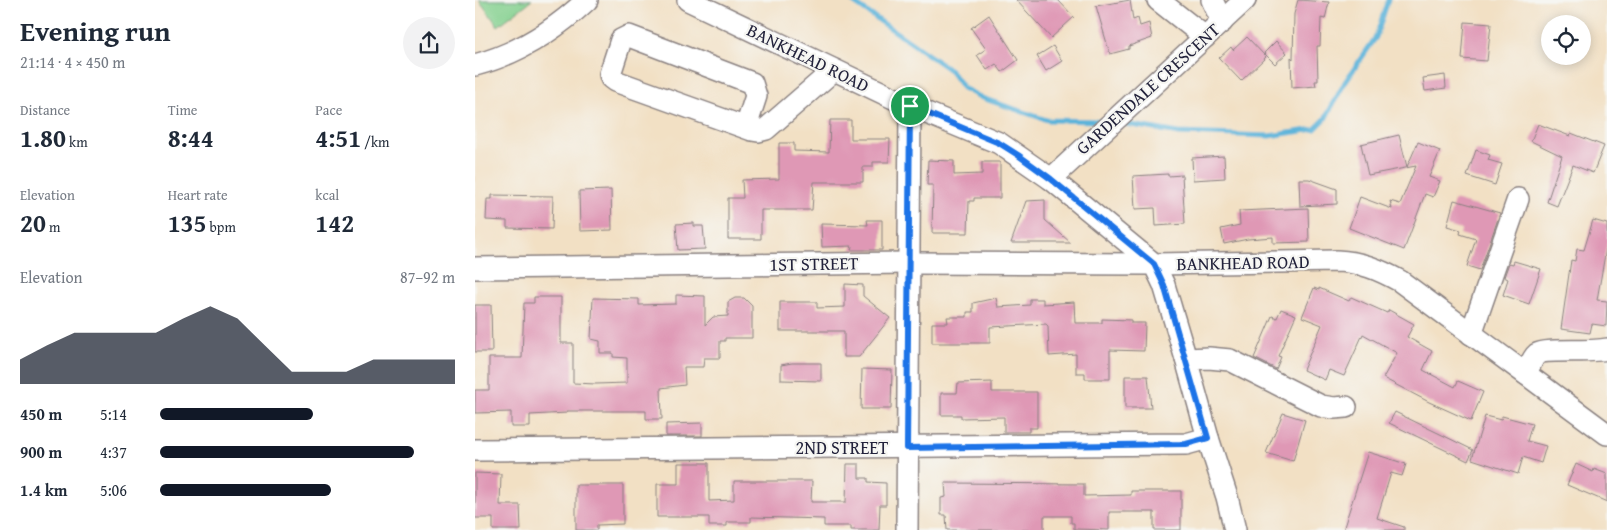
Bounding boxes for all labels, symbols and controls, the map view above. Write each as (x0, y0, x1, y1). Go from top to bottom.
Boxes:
text: Evening run (20, 10, 171, 51)
map controls (1541, 15, 1591, 65)
button: locate (1541, 15, 1591, 65)
street label: BANKHEAD ROAD (743, 16, 874, 99)
street label: GARDENDALE CRESCENT (1070, 16, 1226, 161)
button: share (403, 17, 455, 69)
text: 21:14 · 4 × 450 m (20, 50, 125, 74)
pin (889, 85, 931, 127)
icon: arrive (896, 92, 924, 120)
text: Distance (20, 100, 70, 120)
text: Time (168, 100, 197, 120)
text: Pace (315, 100, 342, 120)
text: 1.80 (20, 120, 66, 156)
text: 8:44 (168, 120, 214, 156)
text: 4:51 (315, 120, 361, 156)
text: km (66, 132, 88, 152)
text: /km (361, 132, 390, 152)
text: Elevation (20, 185, 75, 205)
text: Heart rate (168, 185, 228, 205)
text: kcal (315, 185, 339, 205)
text: 20 (20, 205, 46, 241)
text: 135 (168, 205, 207, 241)
text: 142 (315, 205, 354, 241)
text: m (46, 217, 60, 237)
text: bpm (207, 217, 236, 237)
street label: BANKHEAD ROAD (1176, 248, 1310, 277)
street label: 1ST STREET (769, 249, 859, 278)
text: Elevation (20, 265, 83, 289)
text: 87–92 m (400, 265, 455, 289)
text: 450 m (20, 402, 62, 426)
text: 5:14 (100, 402, 127, 426)
street label: 2ND STREET (796, 434, 888, 461)
text: 900 m (20, 440, 62, 464)
text: 4:37 (100, 440, 127, 464)
text: 1.4 km (20, 478, 67, 502)
text: 5:06 (100, 478, 127, 502)

